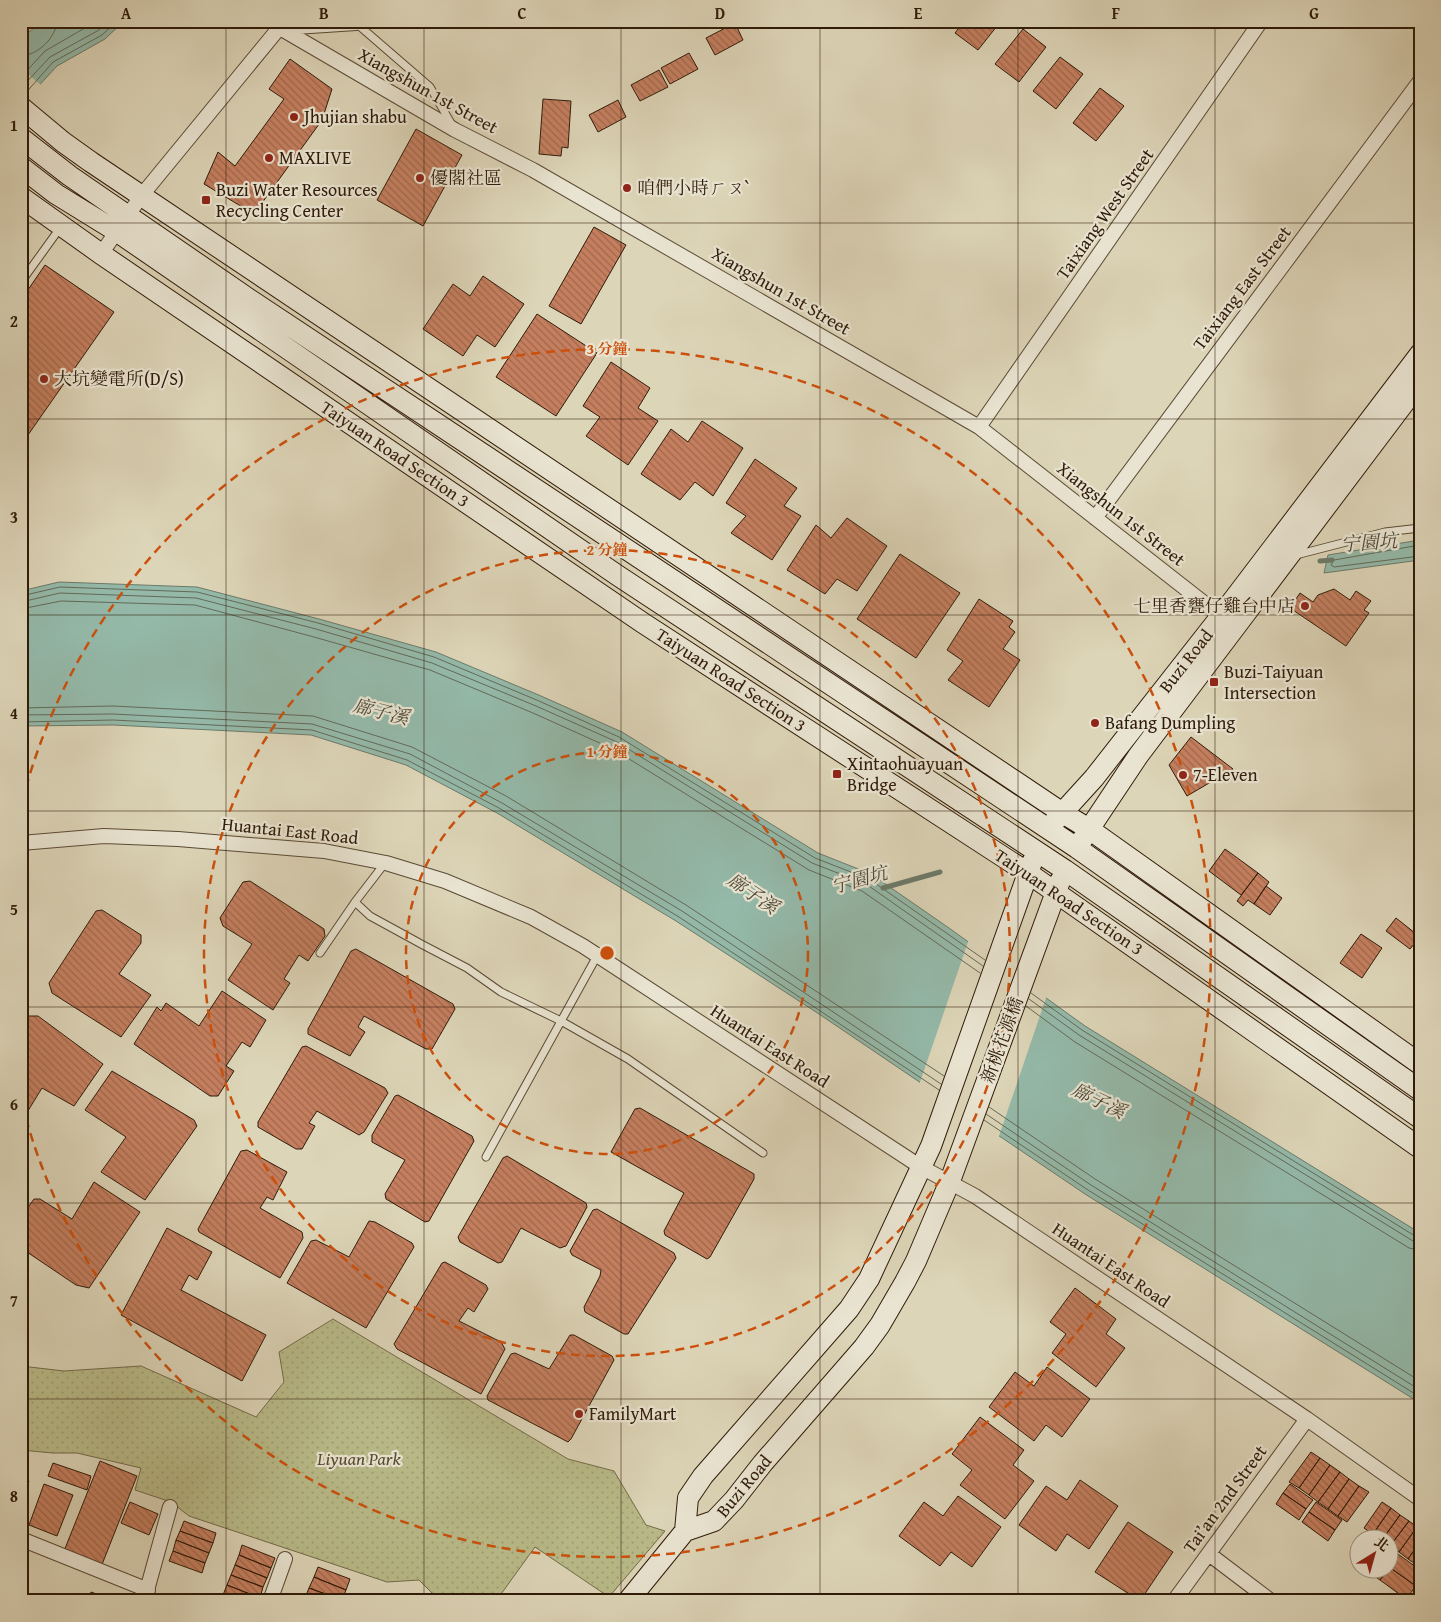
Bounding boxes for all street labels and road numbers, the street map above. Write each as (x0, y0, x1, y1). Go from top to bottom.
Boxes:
street label: Xiangshun 1st Street (353, 41, 504, 141)
street label: Taixiang West Street (1049, 142, 1160, 285)
street label: Taixiang East Street (1186, 219, 1298, 355)
street label: Xiangshun 1st Street (707, 240, 856, 342)
street label: Taiyuan Road Section 3 (315, 394, 475, 514)
street label: Xiangshun 1st Street (1051, 455, 1192, 573)
street label: Taiyuan Road Section 3 (651, 621, 812, 738)
street label: Buzi Road (1152, 623, 1219, 698)
street label: Huantai East Road (221, 810, 360, 851)
street label: Taiyuan Road Section 3 (989, 842, 1149, 962)
street label: 新桃花源橋 (973, 993, 1030, 1087)
street label: Huantai East Road (706, 997, 835, 1094)
street label: Huantai East Road (1047, 1215, 1176, 1314)
street label: Tai’an 2nd Street (1176, 1439, 1273, 1558)
street label: Buzi Road (709, 1448, 778, 1523)

